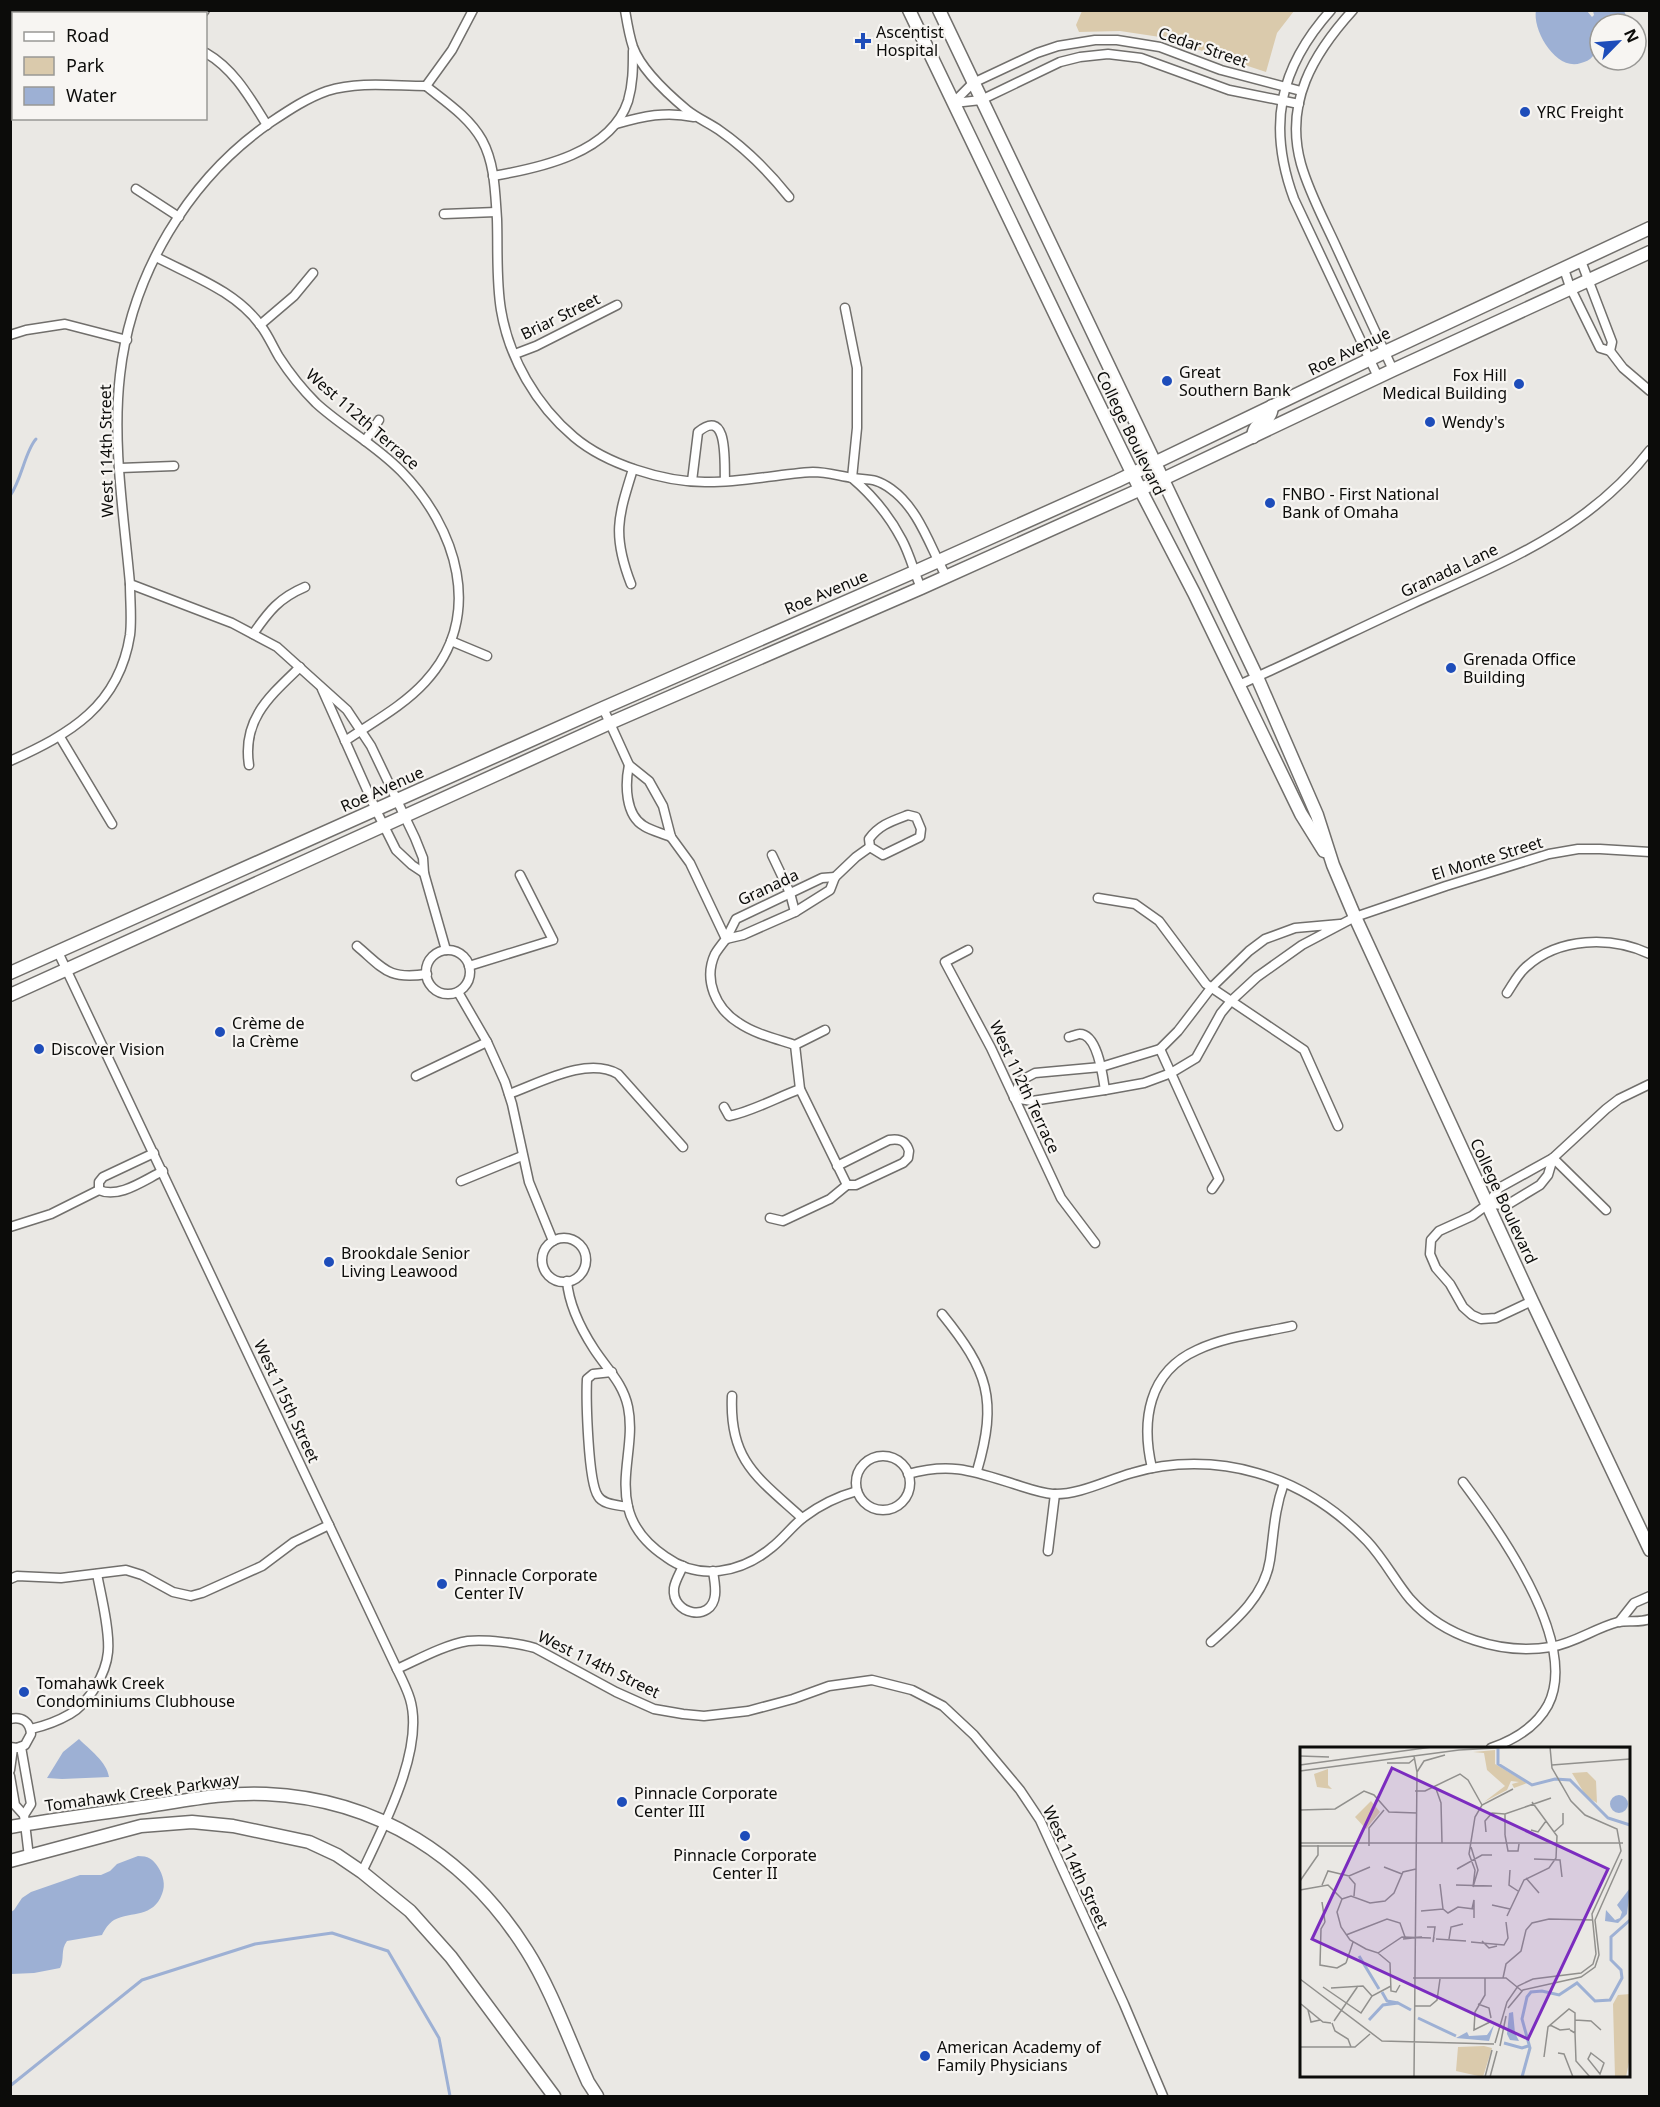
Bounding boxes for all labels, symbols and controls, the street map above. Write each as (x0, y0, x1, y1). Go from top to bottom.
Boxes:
legend (12, 12, 207, 120)
north arrow (1588, 12, 1648, 72)
place label: Ascentist Hospital (876, 21, 944, 61)
street label: Cedar Street (1155, 21, 1251, 73)
text: Road (66, 23, 109, 47)
text: N (1619, 25, 1644, 46)
marker: Ascentist Hospital (854, 32, 872, 50)
text: Park (66, 53, 104, 77)
text: Water (66, 83, 117, 107)
place label: YRC Freight (1537, 101, 1624, 123)
marker: YRC Freight (1518, 105, 1532, 119)
street label: Briar Street (517, 287, 603, 345)
street label: Roe Avenue (1304, 322, 1394, 380)
place label: Great Southern Bank (1179, 361, 1291, 401)
street label: West 112th Terrace (302, 364, 424, 474)
place label: Fox Hill Medical Building (1382, 364, 1507, 404)
street label: College Boulevard (1091, 367, 1171, 499)
marker: Great Southern Bank (1160, 374, 1174, 388)
marker: Fox Hill Medical Building (1512, 377, 1526, 391)
street label: West 114th Street (94, 384, 118, 518)
place label: Wendy's (1442, 411, 1505, 433)
marker: Wendy's (1423, 415, 1437, 429)
place label: FNBO - First National Bank of Omaha (1282, 483, 1439, 523)
marker: FNBO - First National Bank of Omaha (1263, 496, 1277, 510)
street label: Granada Lane (1397, 538, 1501, 602)
street label: Roe Avenue (781, 564, 871, 620)
place label: Grenada Office Building (1463, 648, 1576, 688)
marker: Grenada Office Building (1444, 661, 1458, 675)
street label: Roe Avenue (337, 761, 427, 817)
street label: El Monte Street (1429, 831, 1545, 885)
street label: Granada (734, 863, 802, 911)
place label: Crème de la Crème (232, 1012, 304, 1052)
street label: West 112th Terrace (985, 1017, 1065, 1157)
marker: Crème de la Crème (213, 1025, 227, 1039)
place label: Discover Vision (51, 1038, 165, 1060)
marker: Discover Vision (32, 1042, 46, 1056)
street label: College Boulevard (1465, 1135, 1543, 1267)
place label: Brookdale Senior Living Leawood (341, 1242, 470, 1282)
marker: Brookdale Senior Living Leawood (322, 1255, 336, 1269)
street label: West 115th Street (249, 1336, 325, 1466)
place label: Pinnacle Corporate Center IV (454, 1564, 598, 1604)
marker: Pinnacle Corporate Center IV (435, 1577, 449, 1591)
street label: West 114th Street (534, 1625, 664, 1703)
place label: Tomahawk Creek Condominiums Clubhouse (36, 1672, 235, 1712)
marker: Tomahawk Creek Condominiums Clubhouse (17, 1685, 31, 1699)
inset map (1300, 1747, 1630, 2077)
street label: Tomahawk Creek Parkway (43, 1767, 242, 1817)
place label: Pinnacle Corporate Center III (634, 1782, 778, 1822)
marker: Pinnacle Corporate Center III (615, 1795, 629, 1809)
street label: West 114th Street (1038, 1802, 1114, 1932)
marker: Pinnacle Corporate Center II (738, 1829, 752, 1843)
place label: Pinnacle Corporate Center II (673, 1844, 817, 1884)
place label: American Academy of Family Physicians (937, 2036, 1102, 2076)
marker: American Academy of Family Physicians (918, 2049, 932, 2063)

